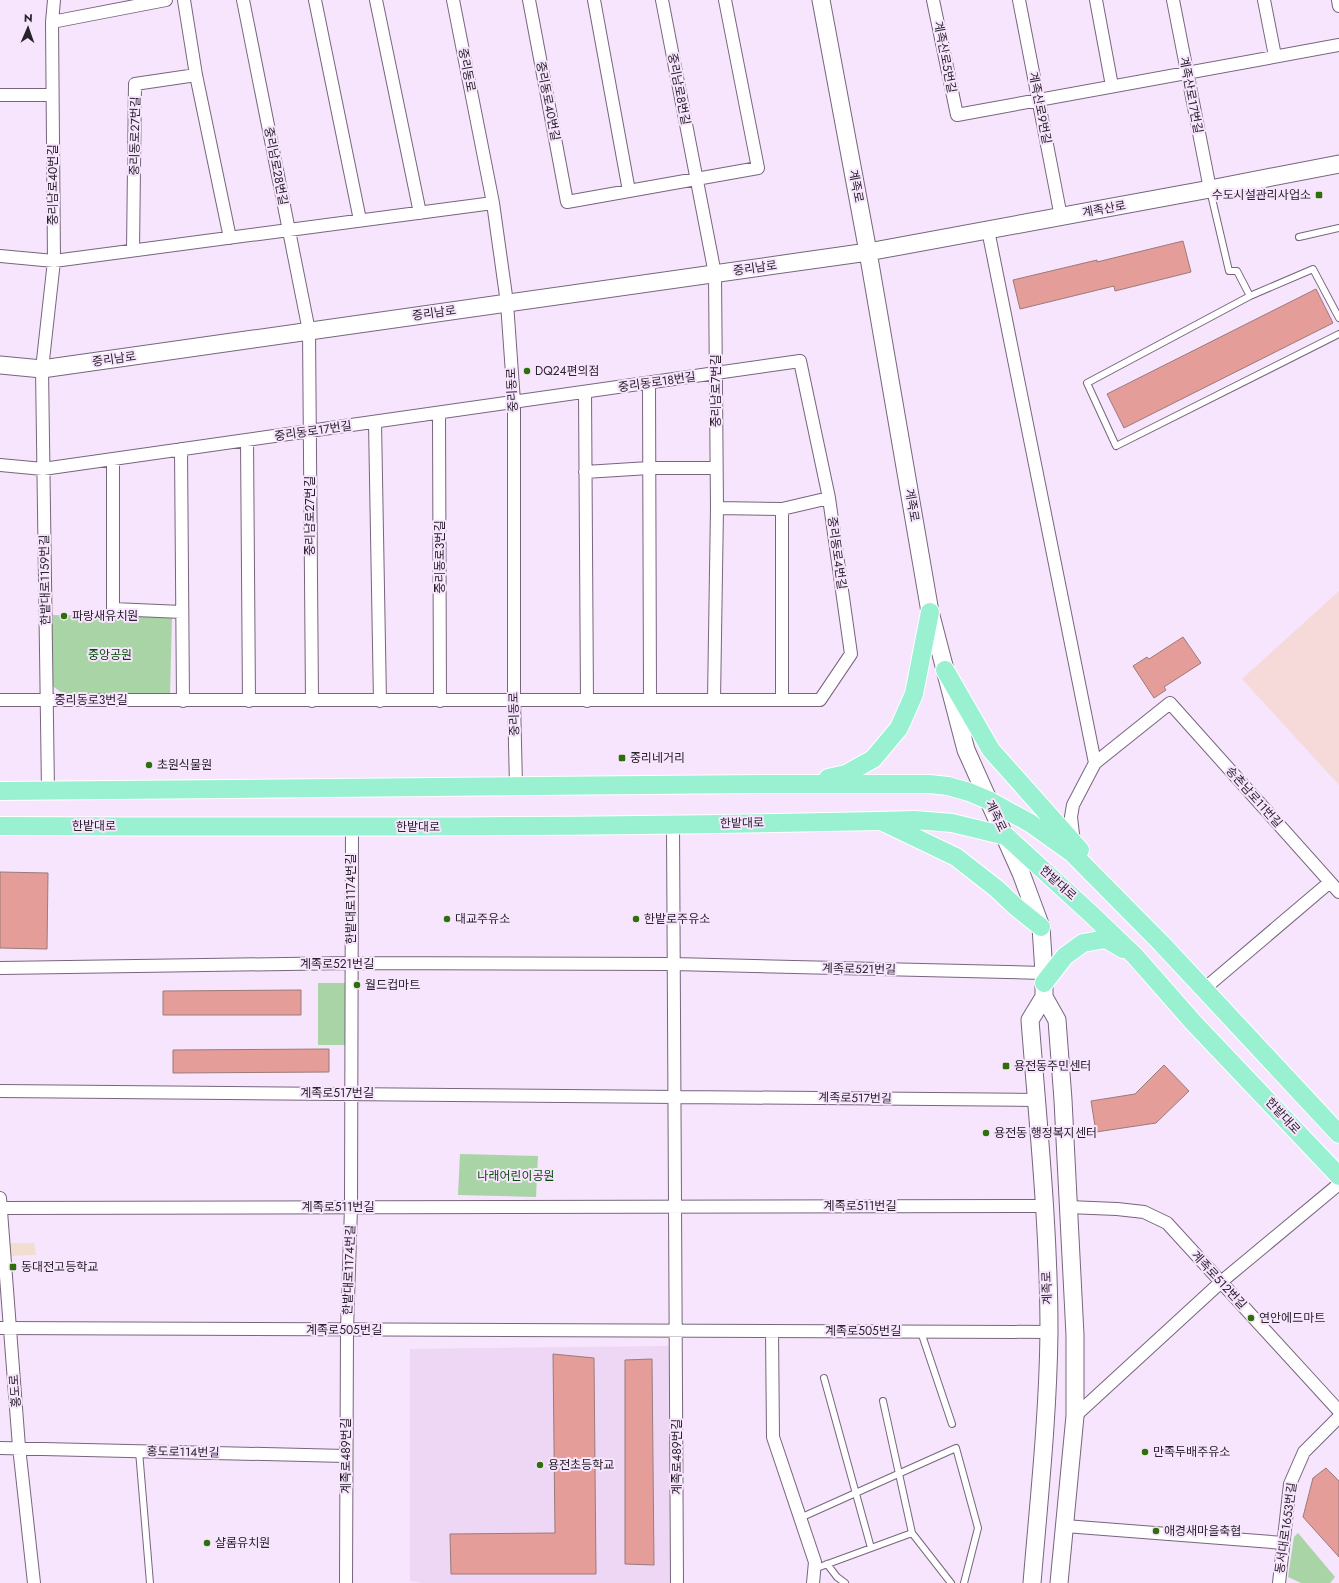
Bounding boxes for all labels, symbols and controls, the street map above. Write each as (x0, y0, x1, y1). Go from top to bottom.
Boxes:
north arrow (8, 8, 48, 48)
text: N (24, 10, 33, 26)
street label: 계족산로5번길 (929, 19, 961, 95)
street label: 중리동로 (454, 47, 480, 93)
street label: 중리남로8번길 (663, 52, 695, 126)
street label: 계족산로17번길 (1175, 55, 1207, 135)
street label: 중리동로40번길 (531, 60, 565, 142)
street label: 계족산로9번길 (1024, 70, 1056, 146)
street label: 중리동로27번길 (125, 96, 145, 176)
street label: 중리남로28번길 (260, 125, 292, 207)
street label: 중리남로40번길 (44, 145, 62, 225)
street label: 계족로 (844, 168, 868, 204)
place label: 수도시설관리사업소 (1212, 186, 1311, 204)
marker: 수도시설관리사업소 (1314, 190, 1324, 200)
street label: 계족산로 (1081, 196, 1127, 222)
street label: 중리남로 (732, 256, 778, 280)
street label: 중리남로 (411, 301, 457, 325)
street label: 중리남로 (91, 347, 137, 371)
street label: 중리남로7번길 (707, 355, 725, 427)
place label: DQ24편의점 (535, 362, 600, 380)
marker: DQ24편의점 (522, 366, 532, 376)
street label: 중리동로 (502, 367, 522, 413)
street label: 중리동로18번길 (617, 368, 697, 396)
street label: 중리동로17번길 (273, 417, 353, 445)
street label: 중리남로27번길 (301, 476, 319, 556)
street label: 계족로 (900, 487, 924, 523)
street label: 중리동로4번길 (823, 515, 851, 591)
street label: 중리동로3번길 (431, 521, 449, 593)
street label: 한밭대로1159번길 (35, 534, 55, 626)
place label: 파랑새유치원 (72, 607, 138, 625)
marker: 파랑새유치원 (59, 611, 69, 621)
park label: 중앙공원 (88, 646, 132, 664)
street label: 중리동로3번길 (55, 691, 127, 709)
street label: 중리동로 (505, 692, 523, 736)
place label: 중리네거리 (630, 749, 685, 767)
marker: 중리네거리 (617, 753, 627, 763)
place label: 초원식물원 (157, 756, 212, 774)
marker: 초원식물원 (144, 760, 154, 770)
street label: 송촌남로11번길 (1222, 762, 1286, 832)
street label: 계족로 (981, 797, 1011, 835)
street label: 한밭대로 (720, 814, 764, 832)
street label: 한밭대로 (72, 817, 116, 835)
street label: 한밭대로 (396, 818, 440, 836)
street label: 한밭대로1174번길 (342, 854, 360, 944)
street label: 한밭대로 (1036, 862, 1080, 904)
place label: 대교주유소 (455, 910, 510, 928)
place label: 한밭로주유소 (644, 910, 710, 928)
marker: 대교주유소 (442, 914, 452, 924)
marker: 한밭로주유소 (631, 914, 641, 924)
street label: 계족로521번길 (300, 955, 374, 973)
street label: 계족로521번길 (822, 959, 896, 979)
place label: 월드컵마트 (365, 976, 420, 994)
marker: 월드컵마트 (352, 980, 362, 990)
place label: 용전동주민센터 (1014, 1057, 1091, 1075)
marker: 용전동주민센터 (1001, 1061, 1011, 1071)
street label: 계족로517번길 (300, 1084, 374, 1102)
street label: 계족로517번길 (818, 1088, 892, 1108)
street label: 한밭대로 (1261, 1094, 1305, 1138)
place label: 용전동 행정복지센터 (994, 1124, 1097, 1142)
marker: 용전동 행정복지센터 (981, 1128, 991, 1138)
park label: 나래어린이공원 (477, 1167, 555, 1185)
street label: 계족로511번길 (824, 1197, 896, 1215)
street label: 계족로511번길 (302, 1198, 374, 1216)
street label: 한밭대로1174번길 (338, 1225, 360, 1315)
street label: 계족로512번길 (1187, 1247, 1251, 1313)
place label: 동대전고등학교 (21, 1258, 98, 1276)
marker: 동대전고등학교 (8, 1262, 18, 1272)
street label: 계족로 (1037, 1271, 1057, 1305)
place label: 연안에드마트 (1259, 1309, 1325, 1327)
marker: 연안에드마트 (1246, 1313, 1256, 1323)
street label: 계족로505번길 (306, 1321, 382, 1339)
street label: 계족로505번길 (825, 1322, 901, 1340)
street label: 홍도로 (5, 1374, 25, 1408)
street label: 계족로489번길 (337, 1418, 355, 1494)
street label: 계족로489번길 (668, 1419, 686, 1495)
street label: 홍도로114번길 (146, 1442, 220, 1462)
place label: 만족두배주유소 (1153, 1443, 1230, 1461)
marker: 만족두배주유소 (1140, 1447, 1150, 1457)
place label: 용전초등학교 (548, 1456, 614, 1474)
marker: 용전초등학교 (535, 1460, 545, 1470)
street label: 동서대로1653번길 (1271, 1481, 1301, 1575)
place label: 애경새마을축협 (1164, 1522, 1241, 1540)
marker: 애경새마을축협 (1151, 1526, 1161, 1536)
place label: 샬롬유치원 (215, 1534, 270, 1552)
marker: 샬롬유치원 (202, 1538, 212, 1548)

